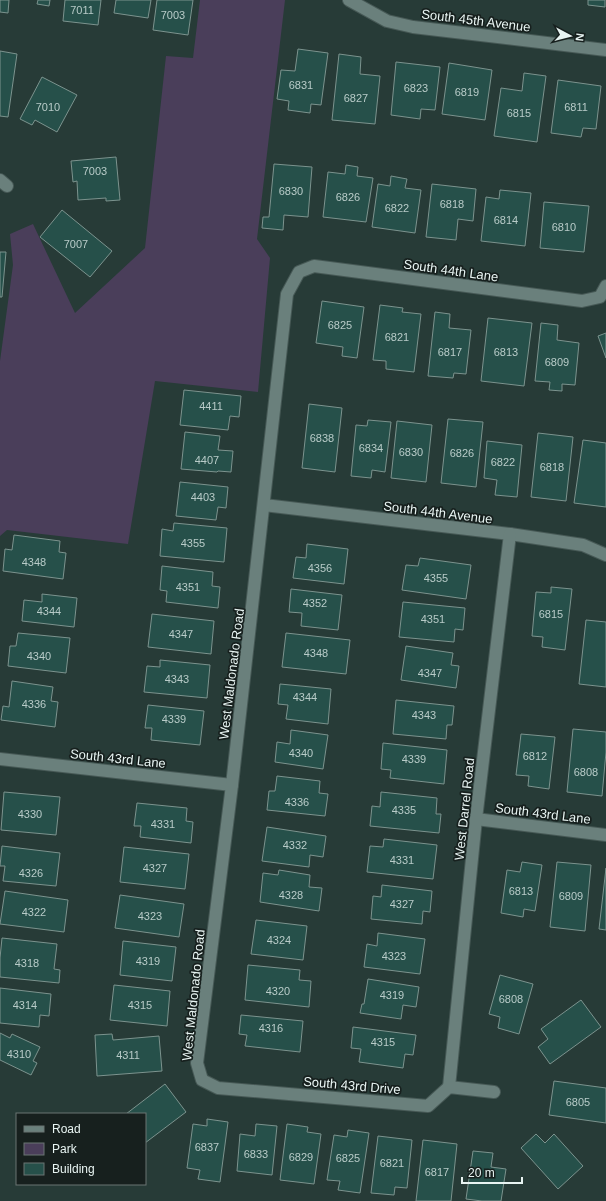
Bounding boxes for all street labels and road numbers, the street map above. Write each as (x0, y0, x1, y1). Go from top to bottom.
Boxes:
street label: South 45th Avenue (421, 6, 531, 35)
street label: South 44th Lane (403, 256, 499, 285)
street label: South 44th Avenue (383, 498, 493, 527)
street label: West Maldonado Road (216, 608, 247, 740)
street label: South 43rd Lane (69, 746, 167, 771)
street label: West Darrel Road (452, 757, 477, 861)
street label: South 43rd Lane (494, 800, 592, 827)
street label: West Maldonado Road (179, 929, 208, 1061)
street label: South 43rd Drive (303, 1074, 401, 1097)

